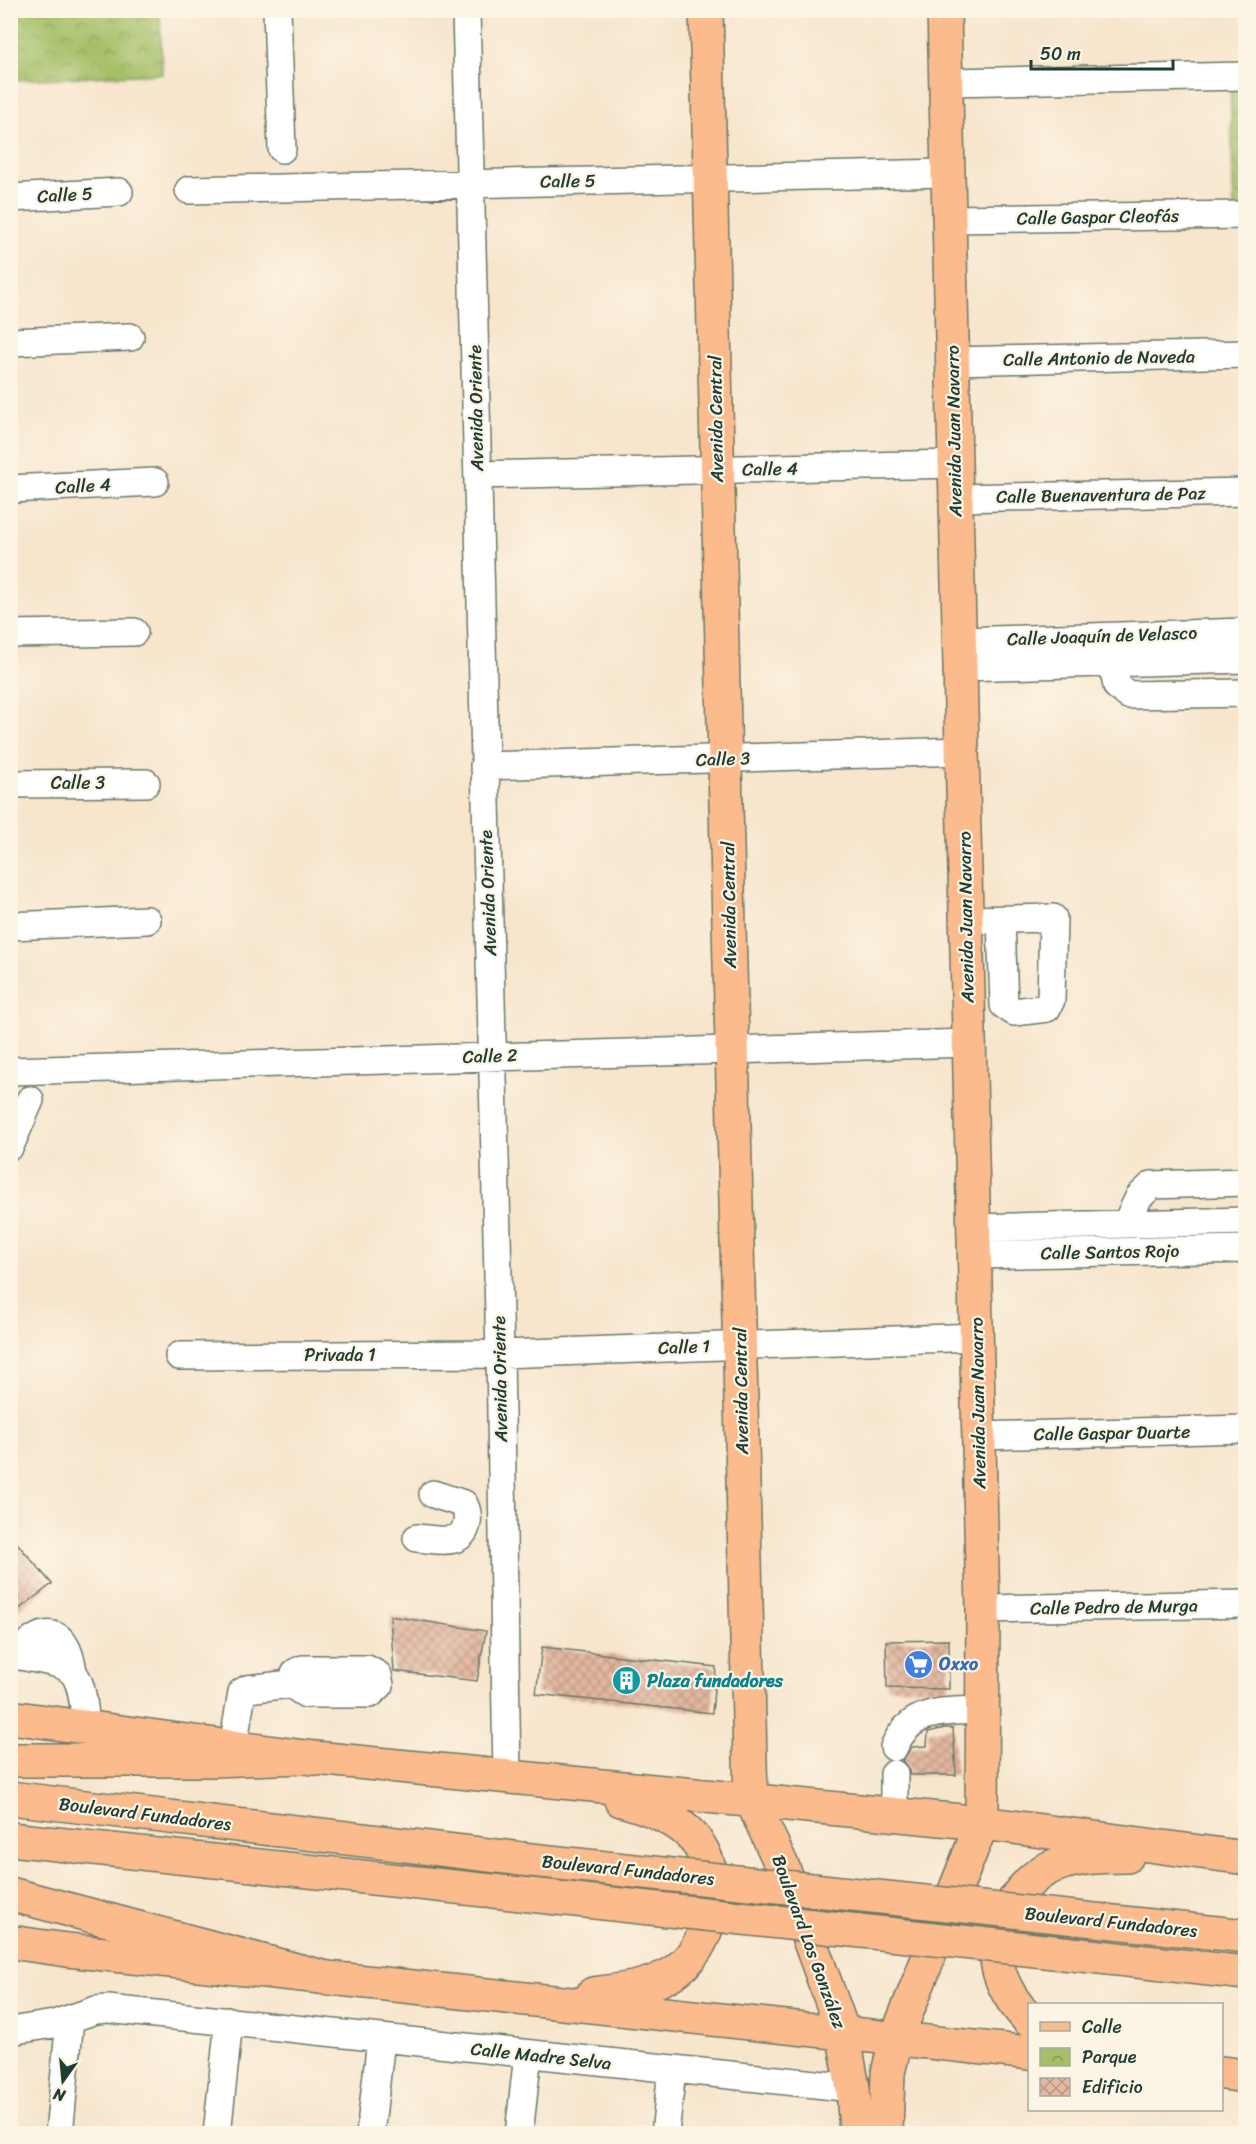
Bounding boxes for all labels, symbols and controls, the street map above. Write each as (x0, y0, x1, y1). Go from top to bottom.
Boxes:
scale bar (1031, 33, 1174, 71)
text: 50 m (1040, 38, 1081, 70)
street label: Calle 5 (540, 165, 596, 197)
street label: Calle 5 (36, 178, 94, 212)
street label: Calle Gaspar Cleofás (1016, 200, 1180, 234)
street label: Calle Antonio de Naveda (1003, 340, 1195, 376)
street label: Avenida Oriente (459, 344, 493, 472)
street label: Avenida Juan Navarro (937, 345, 972, 518)
street label: Avenida Central (699, 354, 733, 484)
street label: Calle 4 (742, 453, 798, 485)
street label: Calle 4 (54, 469, 112, 503)
street label: Calle Buenaventura de Paz (996, 477, 1207, 513)
street label: Calle Joaquín de Velasco (1006, 617, 1198, 655)
street label: Calle 3 (695, 742, 751, 776)
street label: Calle 3 (51, 767, 105, 799)
street label: Avenida Oriente (470, 829, 506, 958)
street label: Avenida Juan Navarro (949, 831, 984, 1004)
street label: Avenida Central (712, 840, 746, 970)
street label: Calle 2 (462, 1039, 518, 1073)
street label: Calle Santos Rojo (1040, 1235, 1180, 1269)
street label: Avenida Oriente (483, 1315, 517, 1443)
street label: Avenida Juan Navarro (961, 1317, 996, 1490)
street label: Avenida Central (724, 1326, 758, 1456)
street label: Calle 1 (657, 1330, 711, 1364)
street label: Privada 1 (304, 1339, 376, 1371)
street label: Calle Gaspar Duarte (1033, 1416, 1191, 1450)
street label: Calle Pedro de Murga (1030, 1590, 1198, 1624)
supermarket icon: Oxxo (902, 1648, 934, 1680)
place label: Oxxo (939, 1648, 979, 1680)
building icon: Plaza fundadores (610, 1665, 642, 1697)
place label: Plaza fundadores (647, 1665, 784, 1697)
street label: Boulevard Fundadores (57, 1788, 234, 1841)
street label: Boulevard Fundadores (540, 1845, 716, 1895)
street label: Boulevard Los González (763, 1850, 856, 2034)
street label: Boulevard Fundadores (1023, 1897, 1199, 1947)
legend (1028, 2003, 1223, 2111)
text: Calle (1082, 2011, 1122, 2043)
street label: Calle Madre Selva (469, 2033, 613, 2079)
text: Parque (1082, 2041, 1137, 2073)
north arrow (33, 2051, 93, 2111)
text: Edificio (1082, 2071, 1143, 2103)
text: N (49, 2079, 69, 2111)

